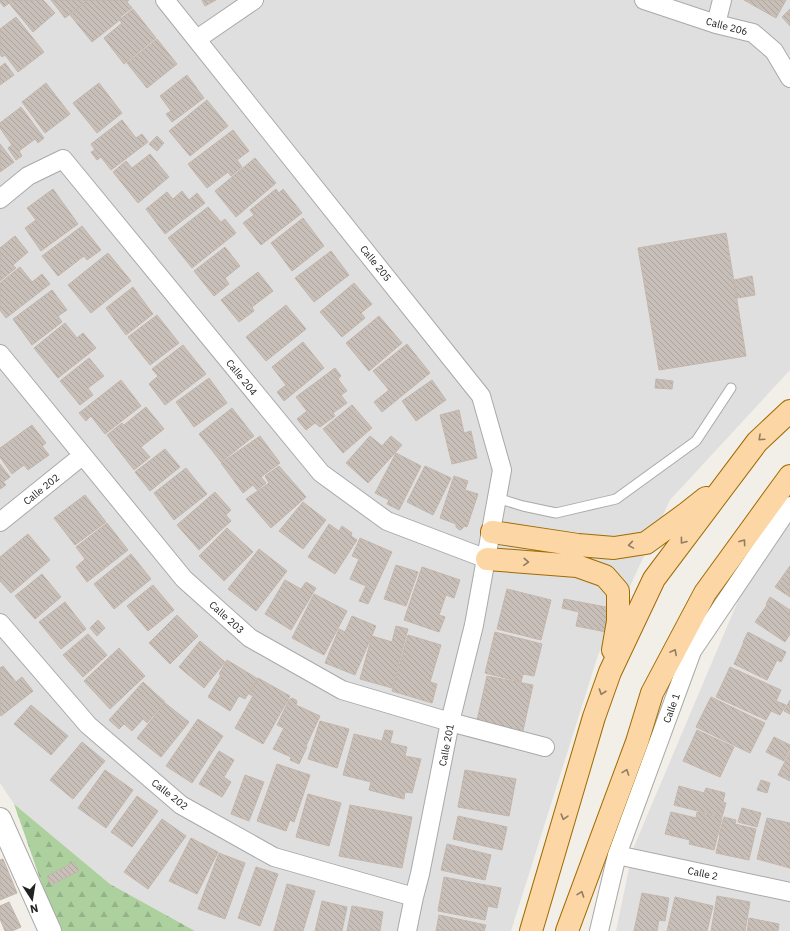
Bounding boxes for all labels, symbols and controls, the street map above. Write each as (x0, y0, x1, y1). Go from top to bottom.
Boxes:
street label: Calle 206 (705, 15, 749, 38)
street label: Calle 205 (357, 243, 394, 284)
street label: Calle 204 (223, 357, 260, 398)
one-way arrow (759, 433, 766, 440)
street label: Calle 202 (21, 471, 62, 508)
one-way arrow (681, 537, 688, 544)
one-way arrow (738, 539, 745, 546)
one-way arrow (628, 541, 634, 549)
one-way arrow (523, 558, 529, 567)
street label: Calle 203 (206, 598, 247, 637)
one-way arrow (670, 649, 677, 656)
one-way arrow (599, 689, 607, 696)
street label: Calle 1 (660, 691, 683, 725)
street label: Calle 201 (436, 723, 457, 767)
one-way arrow (621, 769, 629, 776)
street label: Calle 202 (149, 776, 191, 813)
one-way arrow (560, 813, 569, 820)
street label: Calle 2 (686, 864, 719, 883)
north arrow (12, 879, 52, 919)
one-way arrow (576, 891, 584, 898)
text: N (29, 901, 39, 916)

